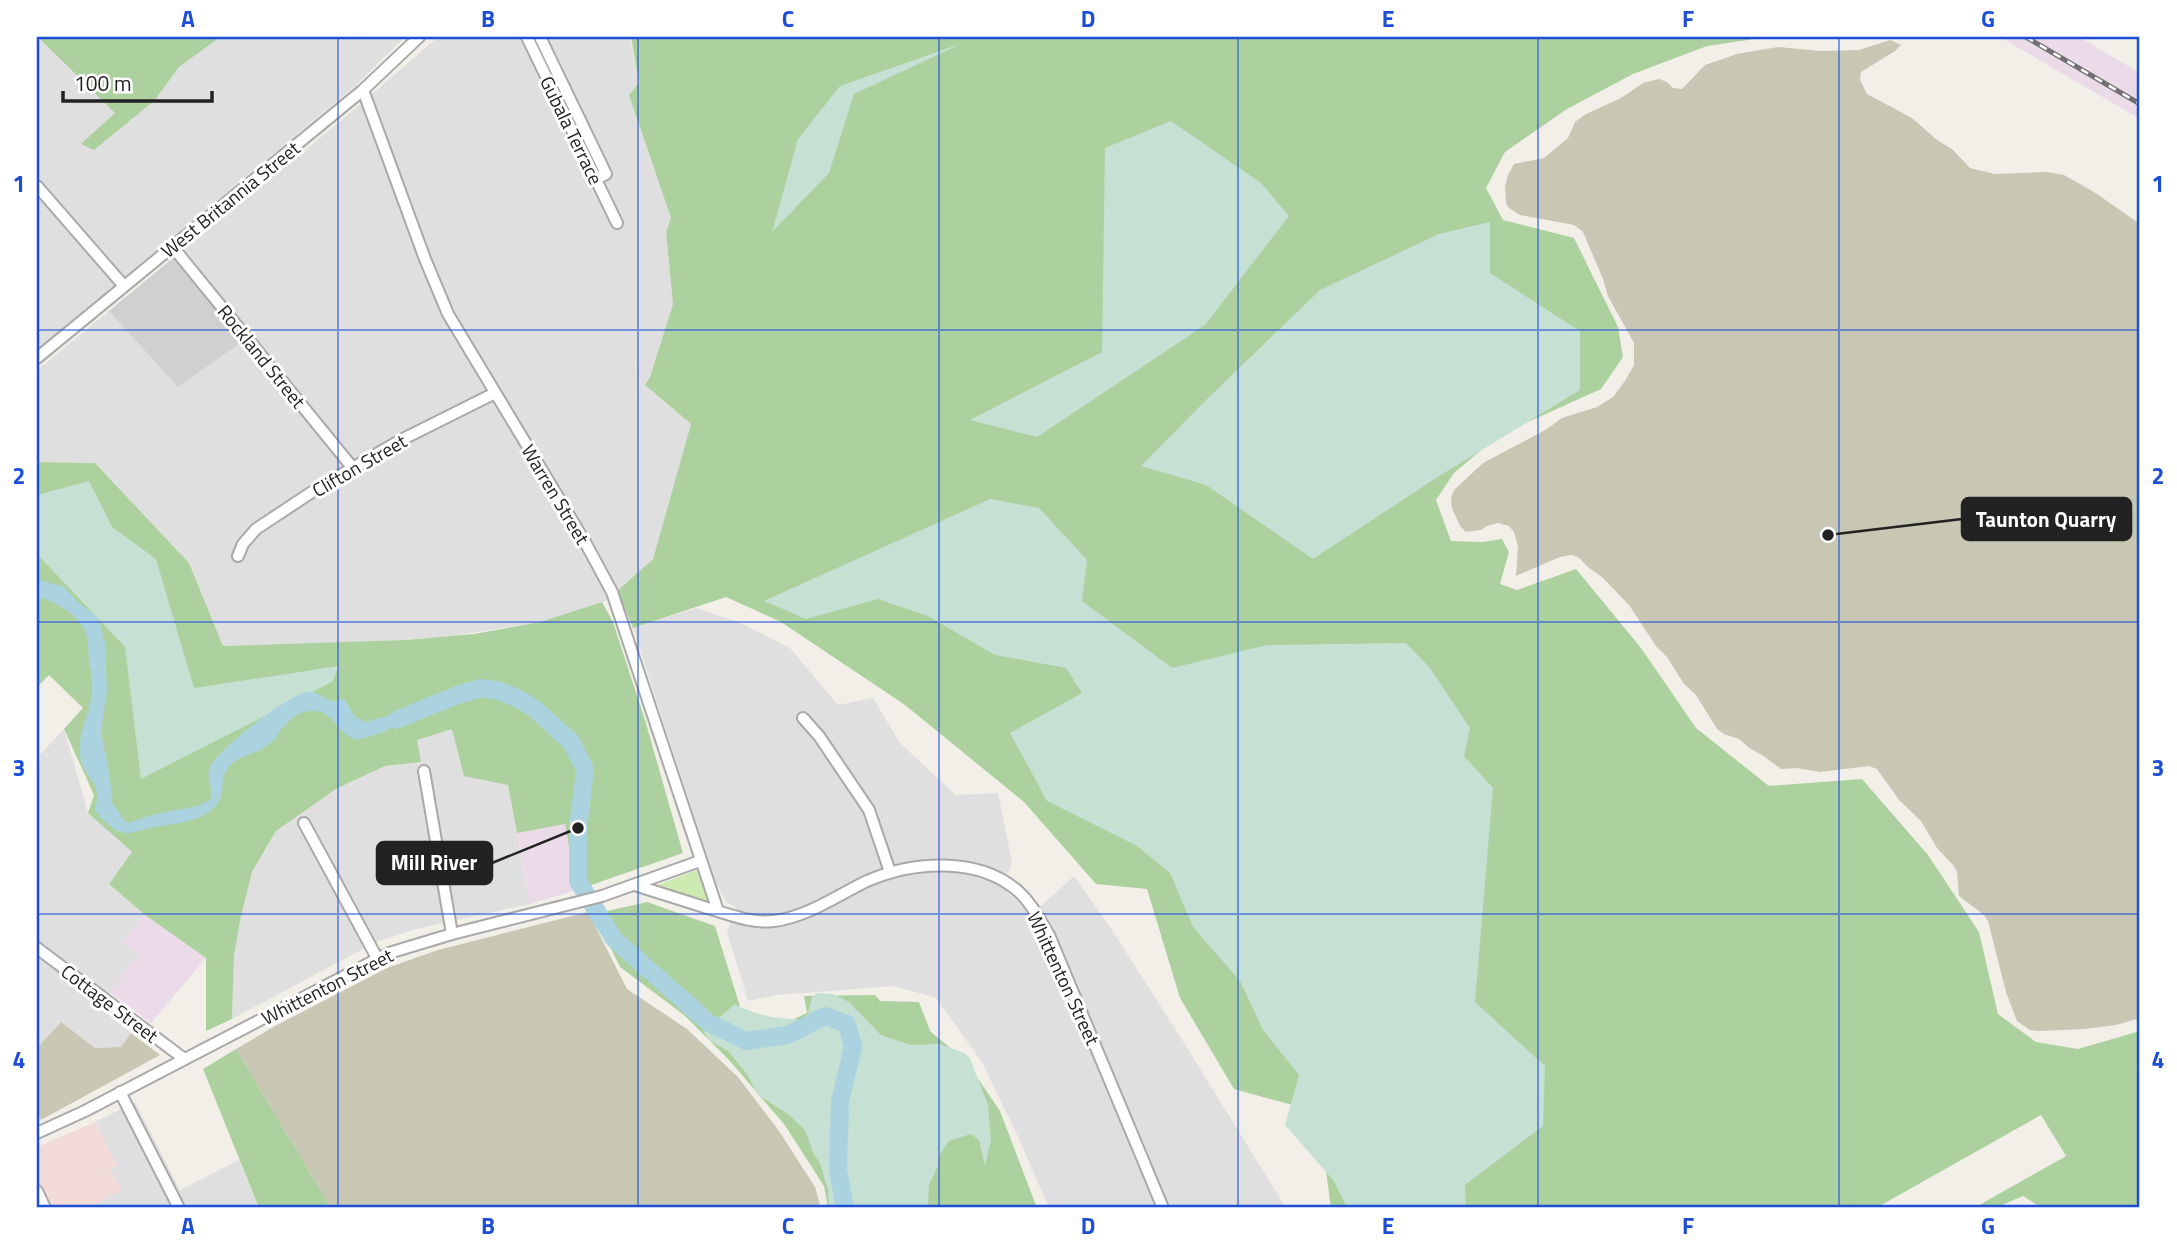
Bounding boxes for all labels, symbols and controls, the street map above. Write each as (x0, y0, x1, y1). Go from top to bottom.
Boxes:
text: A (181, 1, 195, 36)
text: B (481, 1, 495, 36)
text: C (782, 1, 794, 36)
text: D (1081, 1, 1095, 36)
text: E (1382, 1, 1394, 36)
text: F (1682, 1, 1694, 36)
text: G (1981, 1, 1995, 36)
scale bar (63, 60, 212, 104)
text: 100 m (74, 67, 131, 99)
street label: Gubala Terrace (533, 71, 611, 189)
street label: West Britannia Street (154, 134, 306, 264)
text: 1 (13, 166, 25, 201)
text: 1 (2152, 166, 2164, 201)
street label: Rockland Street (211, 298, 313, 414)
street label: Clifton Street (306, 426, 412, 504)
street label: Warren Street (515, 439, 597, 550)
text: 2 (13, 458, 25, 493)
text: 2 (2152, 458, 2164, 493)
callout: Taunton Quarry (1962, 498, 2131, 540)
text: Taunton Quarry (1976, 503, 2117, 535)
text: 3 (13, 750, 25, 785)
text: 3 (2152, 750, 2164, 785)
callout: Mill River (377, 842, 492, 884)
text: Mill River (391, 846, 478, 878)
street label: Whittenton Street (1020, 906, 1108, 1050)
street label: Whittenton Street (256, 940, 398, 1032)
street label: Cottage Street (55, 957, 165, 1050)
text: 4 (13, 1042, 25, 1077)
text: 4 (2152, 1042, 2164, 1077)
text: A (181, 1208, 195, 1243)
text: B (481, 1208, 495, 1243)
text: C (782, 1208, 794, 1243)
text: D (1081, 1208, 1095, 1243)
text: E (1382, 1208, 1394, 1243)
text: F (1682, 1208, 1694, 1243)
text: G (1981, 1208, 1995, 1243)

